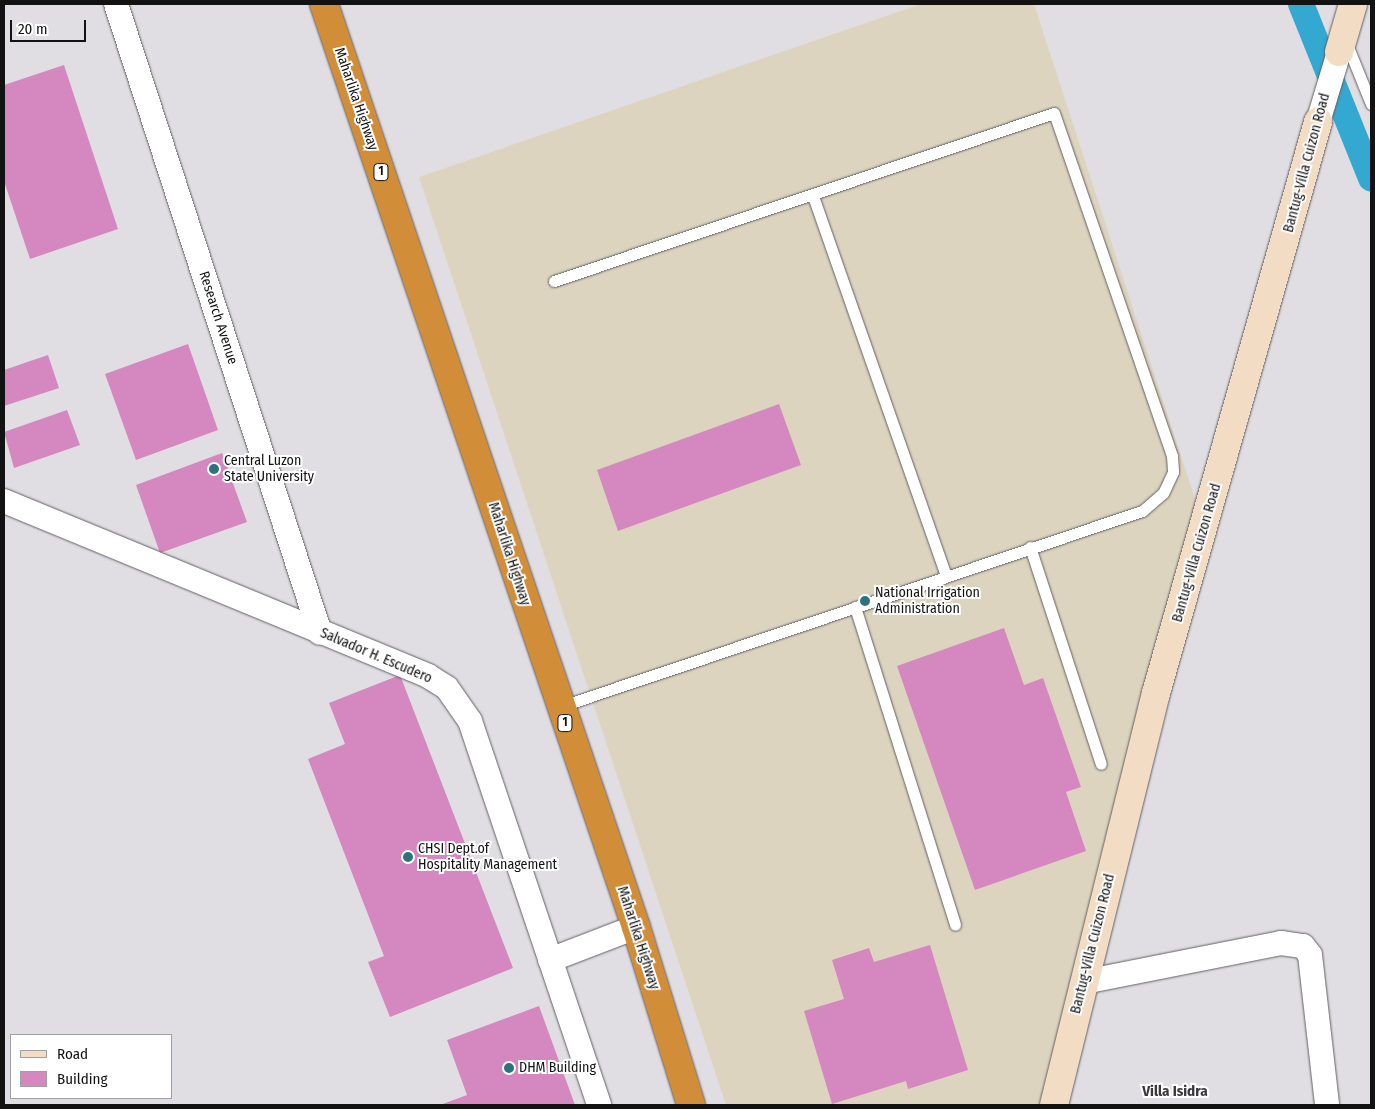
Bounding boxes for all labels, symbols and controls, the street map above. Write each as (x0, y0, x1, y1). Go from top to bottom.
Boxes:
scale bar (12, 10, 89, 42)
text: 20 m (18, 20, 48, 38)
street label: Maharlika Highway (331, 45, 381, 153)
street label: Bantug-Villa Cuizon Road (1280, 92, 1334, 234)
road number: 1 (372, 162, 390, 182)
street label: Research Avenue (195, 269, 241, 367)
place label: Central Luzon State University (224, 453, 314, 486)
marker: Central Luzon State University (208, 463, 220, 475)
street label: Bantug-Villa Cuizon Road (1169, 482, 1225, 624)
street label: Maharlika Highway (484, 500, 534, 608)
place label: National Irrigation Administration (875, 585, 980, 618)
marker: National Irrigation Administration (859, 595, 871, 607)
street label: Salvador H. Escudero (318, 625, 434, 687)
road number: 1 (556, 714, 574, 732)
place label: CHSI Dept.of Hospitality Management (418, 841, 557, 874)
marker: CHSI Dept.of Hospitality Management (402, 851, 414, 863)
street label: Bantug-Villa Cuizon Road (1068, 872, 1118, 1016)
street label: Maharlika Highway (613, 884, 663, 992)
legend (10, 1034, 172, 1099)
text: Road (57, 1045, 88, 1063)
place label: DHM Building (519, 1060, 596, 1076)
marker: DHM Building (503, 1062, 515, 1074)
text: Building (57, 1070, 108, 1088)
district label: Villa Isidra (1142, 1083, 1208, 1101)

